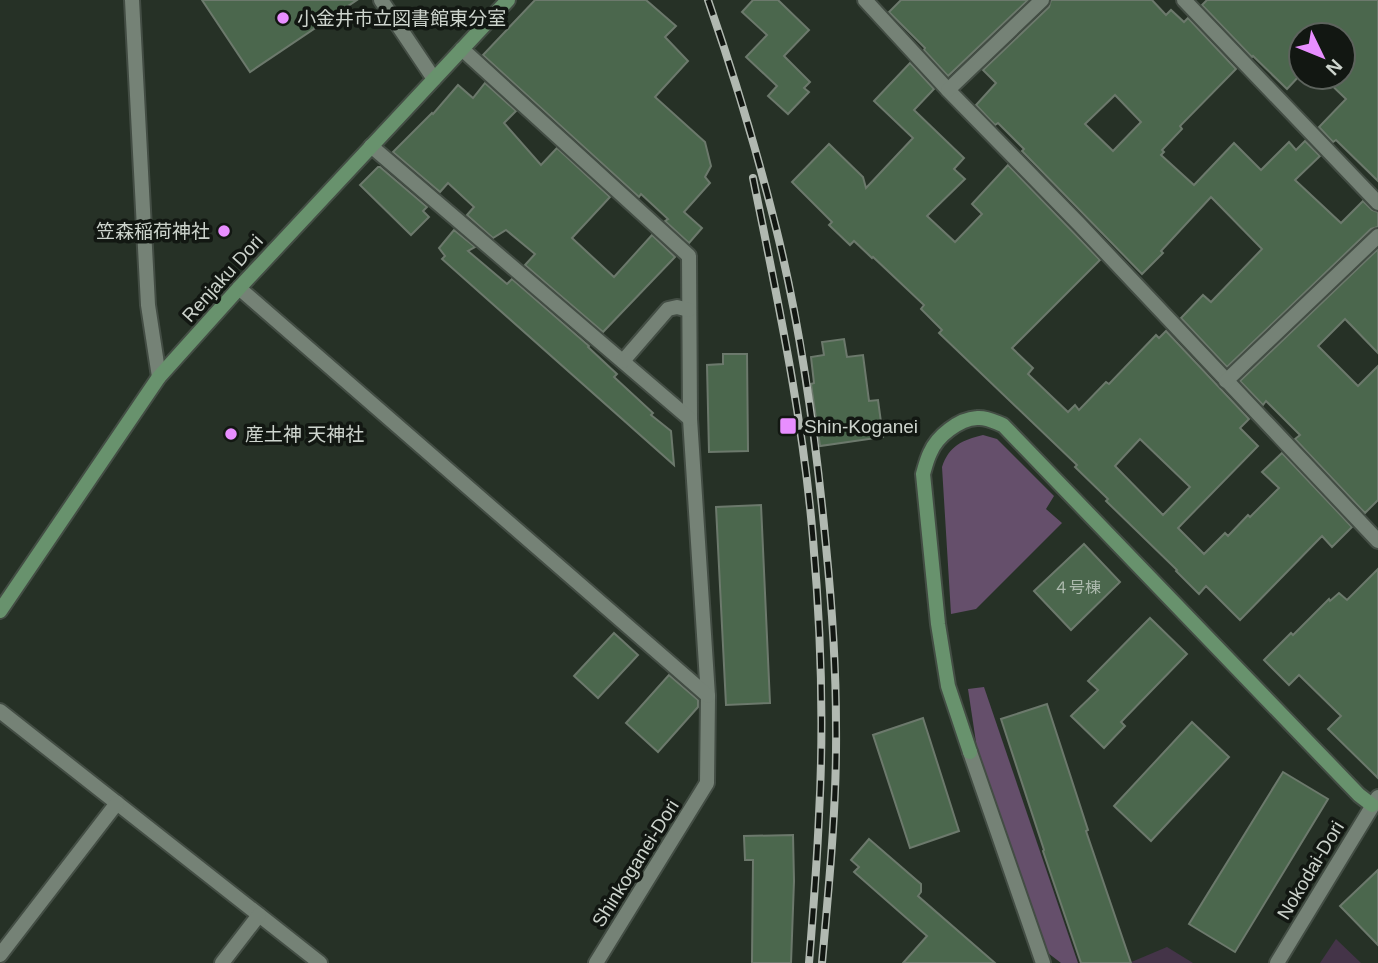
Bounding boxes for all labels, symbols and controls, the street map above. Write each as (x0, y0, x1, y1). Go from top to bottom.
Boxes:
place label: 小金井市立図書館東分室 (297, 8, 506, 29)
marker: 小金井市立図書館東分室 (275, 10, 291, 26)
north arrow (1287, 21, 1357, 91)
text: N (1322, 55, 1346, 79)
place label: 笠森稲荷神社 (96, 221, 210, 242)
marker: 笠森稲荷神社 (216, 223, 232, 239)
street label: Renjaku Dori (178, 230, 267, 326)
marker: Shin-Koganei (778, 416, 798, 436)
place label: Shin-Koganei (804, 416, 918, 437)
place label: 産土神 天神社 (245, 424, 364, 445)
marker: 産土神 天神社 (223, 426, 239, 442)
house number: ４号棟 (1053, 579, 1101, 596)
street label: Shinkoganei-Dori (588, 796, 683, 931)
street label: Nokodai-Dori (1273, 817, 1348, 923)

